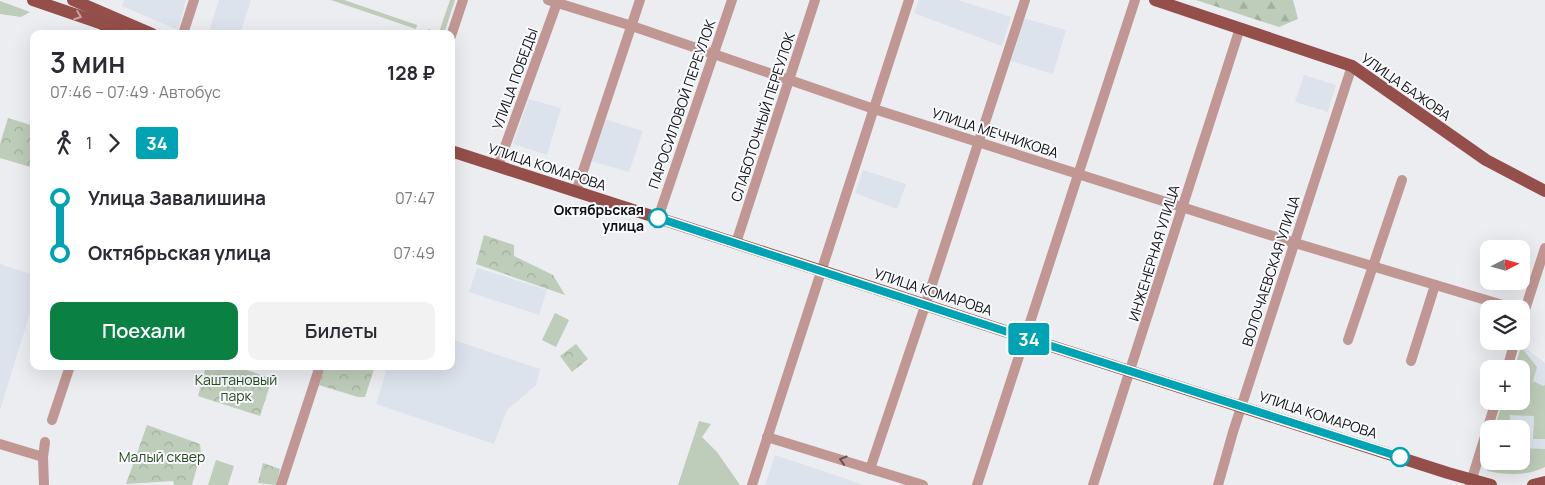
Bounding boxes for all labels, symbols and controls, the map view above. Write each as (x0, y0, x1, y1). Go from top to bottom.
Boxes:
one-way arrow (74, 10, 82, 20)
street label: ПАРОСИЛОВОЙ ПЕРЕУЛОК (644, 16, 720, 191)
street label: УЛИЦА ПОБЕДЫ (487, 26, 542, 132)
street label: СЛАБОТОЧНЫЙ ПЕРЕУЛОК (726, 29, 799, 204)
text: 3 мин (50, 43, 125, 81)
street label: УЛИЦА БАЖОВА (1358, 49, 1455, 125)
text: 128 ₽ (387, 60, 435, 86)
text: 07:46 – 07:49 · Автобус (50, 81, 221, 103)
street label: УЛИЦА МЕЧНИКОВА (929, 103, 1061, 162)
icon: walk (50, 129, 78, 157)
icon: forward (100, 129, 128, 157)
text: 34 (146, 131, 168, 155)
text: 1 (86, 132, 92, 154)
street label: УЛИЦА КОМАРОВА (486, 138, 609, 195)
street label: ИНЖЕНЕРНАЯ УЛИЦА (1124, 182, 1183, 323)
text: Улица Завалишина (88, 185, 266, 211)
text: 07:47 (395, 187, 435, 209)
street label: ВОЛОЧАЕВСКАЯ УЛИЦА (1237, 193, 1304, 349)
place label: Октябрьская улица (554, 200, 644, 235)
marker: Октябрьская улица (648, 208, 668, 228)
text: Октябрьская улица (88, 240, 271, 266)
north arrow (1480, 240, 1530, 290)
map controls (1480, 240, 1530, 470)
text: 07:49 (393, 242, 435, 264)
street label: УЛИЦА КОМАРОВА (872, 263, 995, 320)
button: layers (1480, 300, 1530, 350)
button: Поехали (50, 302, 238, 360)
button: Билеты (248, 302, 435, 360)
line badge: 34 (1006, 323, 1052, 355)
text: 34 (1018, 327, 1040, 351)
button: + (1480, 360, 1530, 410)
park label: Каштановый парк (195, 370, 277, 405)
street label: УЛИЦА КОМАРОВА (1257, 386, 1380, 443)
button: − (1480, 420, 1530, 470)
park label: Малый сквер (119, 447, 205, 466)
unlabelled marker (1390, 447, 1410, 467)
one-way arrow (839, 456, 847, 466)

